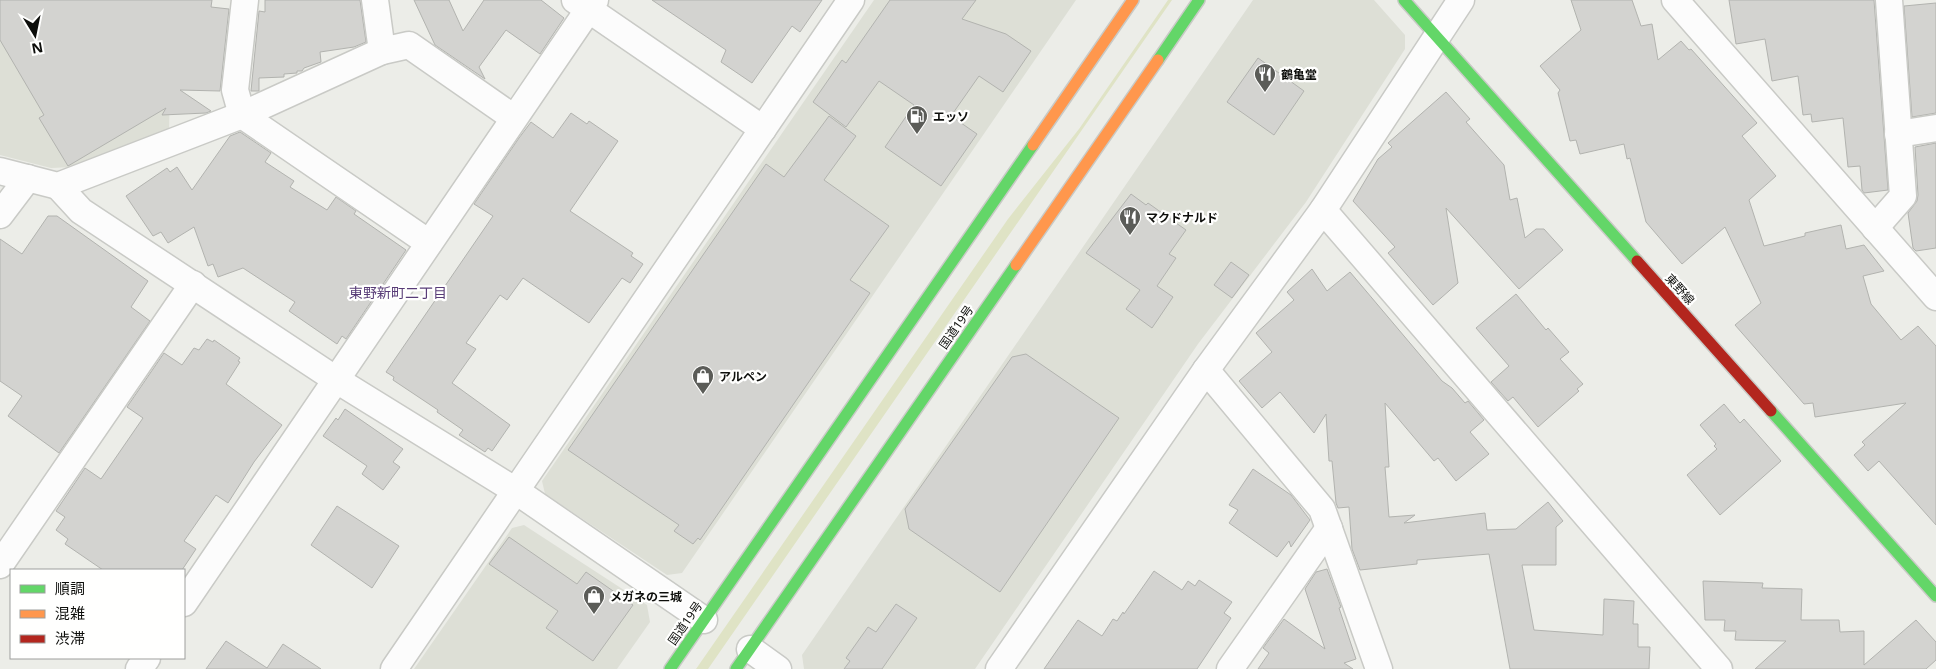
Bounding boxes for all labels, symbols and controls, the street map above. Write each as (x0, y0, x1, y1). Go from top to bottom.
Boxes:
north arrow (10, 10, 60, 60)
text: N (30, 38, 45, 59)
restaurant icon: 鶴亀堂 (1253, 62, 1277, 93)
place label: 鶴亀堂 (1281, 66, 1317, 83)
fuel station icon: エッソ (905, 104, 929, 135)
place label: エッソ (933, 108, 969, 125)
restaurant icon: マクドナルド (1118, 205, 1142, 236)
place label: マクドナルド (1146, 209, 1218, 226)
street label: 東野線 (1662, 270, 1698, 308)
district label: 東野新町二丁目 (349, 283, 447, 302)
street label: 国道19号 (935, 302, 977, 352)
shop icon: アルペン (691, 364, 715, 395)
place label: アルペン (719, 368, 767, 385)
legend (10, 569, 185, 659)
text: 順調 (55, 578, 85, 598)
shop icon: メガネの三城 (582, 584, 606, 615)
place label: メガネの三城 (610, 588, 682, 605)
street label: 国道19号 (664, 598, 706, 648)
text: 混雑 (55, 603, 85, 623)
text: 渋滞 (55, 628, 85, 648)

